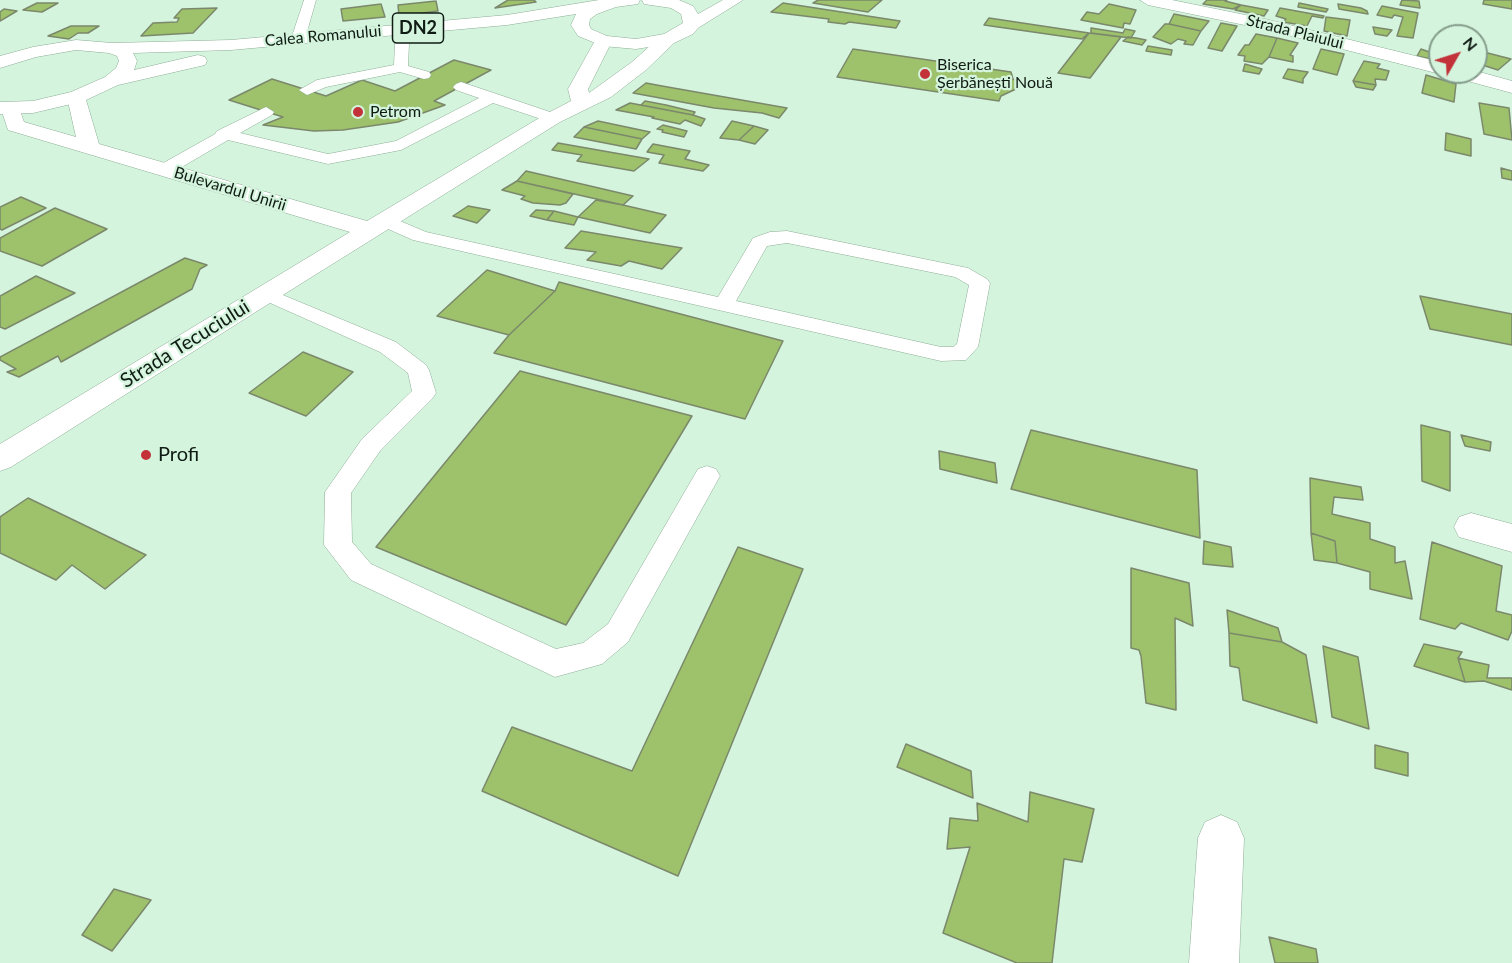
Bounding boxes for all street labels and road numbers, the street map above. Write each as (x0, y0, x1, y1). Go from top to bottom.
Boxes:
street label: Strada Plaiului (1245, 11, 1345, 53)
road number: DN2 (392, 13, 444, 43)
street label: Calea Romanului (264, 21, 382, 51)
street label: Bulevardul Unirii (172, 163, 288, 215)
street label: Strada Tecuciului (116, 295, 254, 393)

